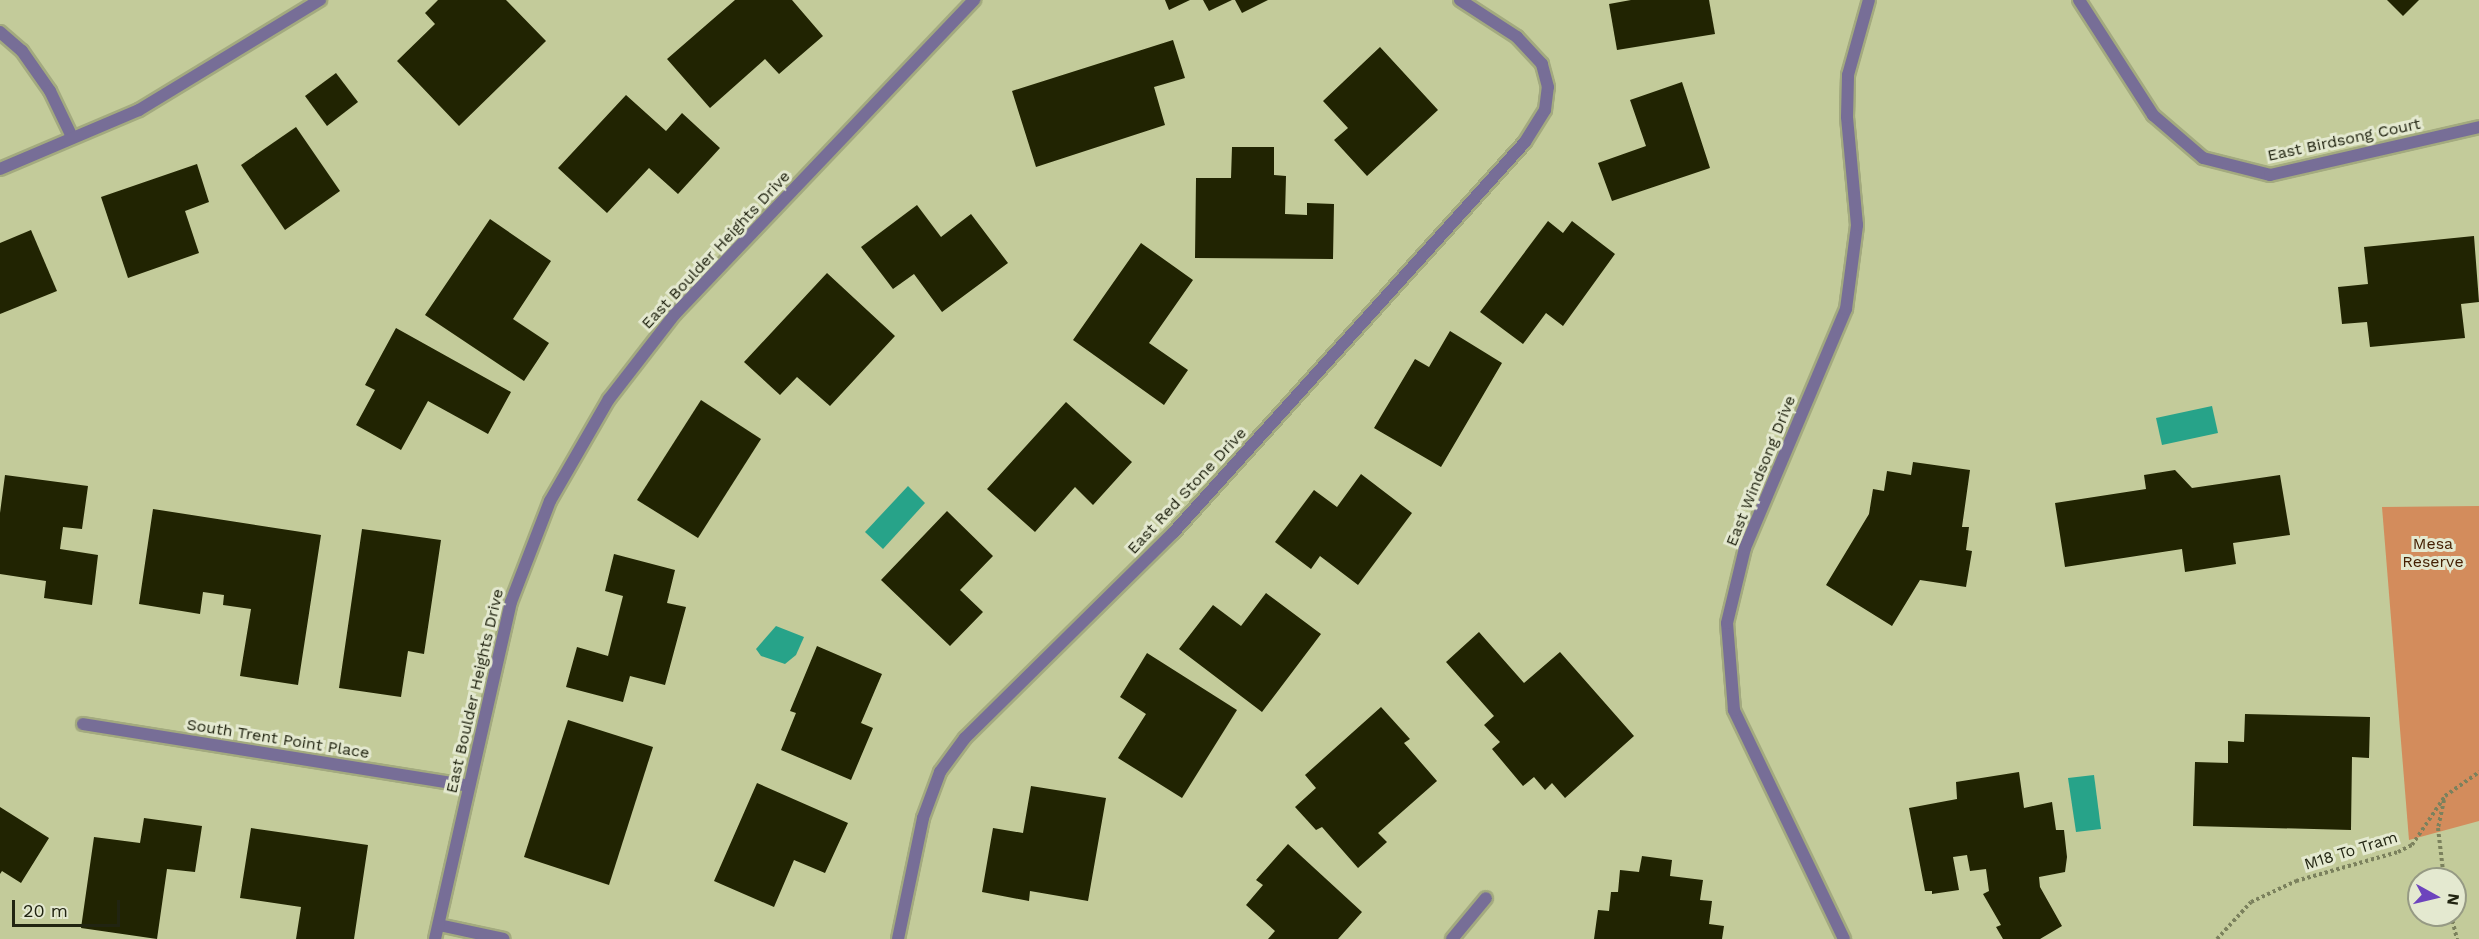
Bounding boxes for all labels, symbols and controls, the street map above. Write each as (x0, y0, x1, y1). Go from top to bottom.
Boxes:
street label: East Birdsong Court (2266, 114, 2422, 166)
street label: East Boulder Heights Drive (637, 167, 795, 333)
street label: East Windsong Drive (1722, 393, 1800, 549)
street label: East Red Stone Drive (1123, 424, 1251, 558)
park label: Mesa Reserve (2402, 534, 2464, 572)
street label: East Boulder Heights Drive (442, 587, 508, 795)
street label: South Trent Point Place (185, 715, 371, 763)
street label: M18 To Tram (2302, 828, 2400, 874)
north arrow (2407, 867, 2467, 927)
scale bar (15, 888, 123, 926)
text: N (2443, 892, 2464, 906)
text: 20 m (23, 900, 68, 921)

